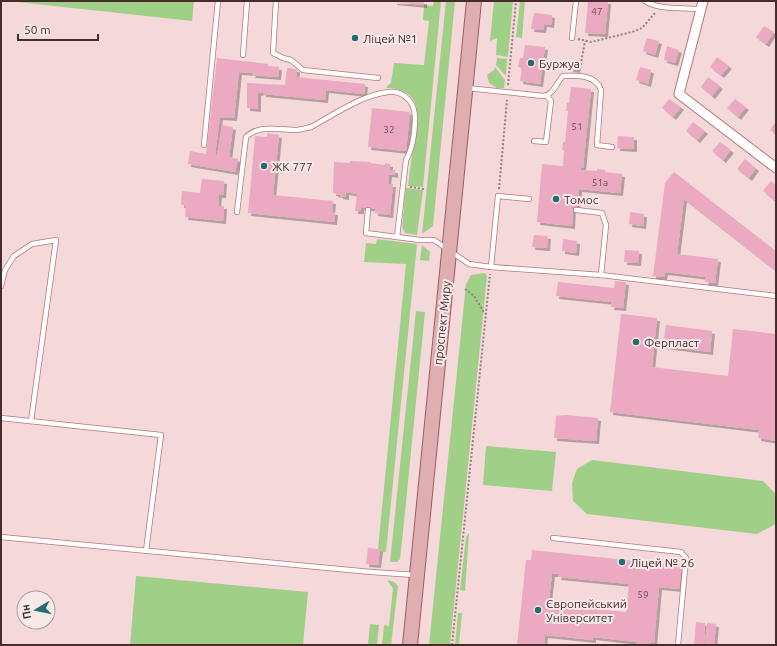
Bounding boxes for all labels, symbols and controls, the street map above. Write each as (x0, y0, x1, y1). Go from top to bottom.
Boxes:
house number: 47 (591, 6, 603, 17)
scale bar (18, 16, 98, 42)
text: 50 m (24, 23, 51, 36)
place label: Ліцей №1 (363, 32, 418, 45)
marker: Ліцей №1 (350, 33, 360, 43)
place label: Буржуа (539, 57, 580, 70)
marker: Буржуа (526, 58, 536, 68)
house number: 51 (571, 121, 583, 132)
house number: 32 (383, 124, 395, 135)
place label: ЖК 777 (272, 160, 313, 173)
marker: ЖК 777 (259, 161, 269, 171)
house number: 51а (592, 177, 608, 188)
place label: Томос (564, 193, 599, 206)
marker: Томос (551, 194, 561, 204)
street label: проспект Миру (431, 280, 453, 366)
place label: Ферпласт (644, 336, 700, 349)
marker: Ферпласт (631, 337, 641, 347)
place label: Ліцей № 26 (630, 556, 694, 569)
marker: Ліцей № 26 (617, 557, 627, 567)
house number: 59 (637, 589, 649, 600)
north arrow (16, 590, 56, 630)
place label: Європейський Університет (546, 597, 627, 624)
text: Пн (19, 604, 33, 620)
marker: Європейський Університет (533, 605, 543, 615)

